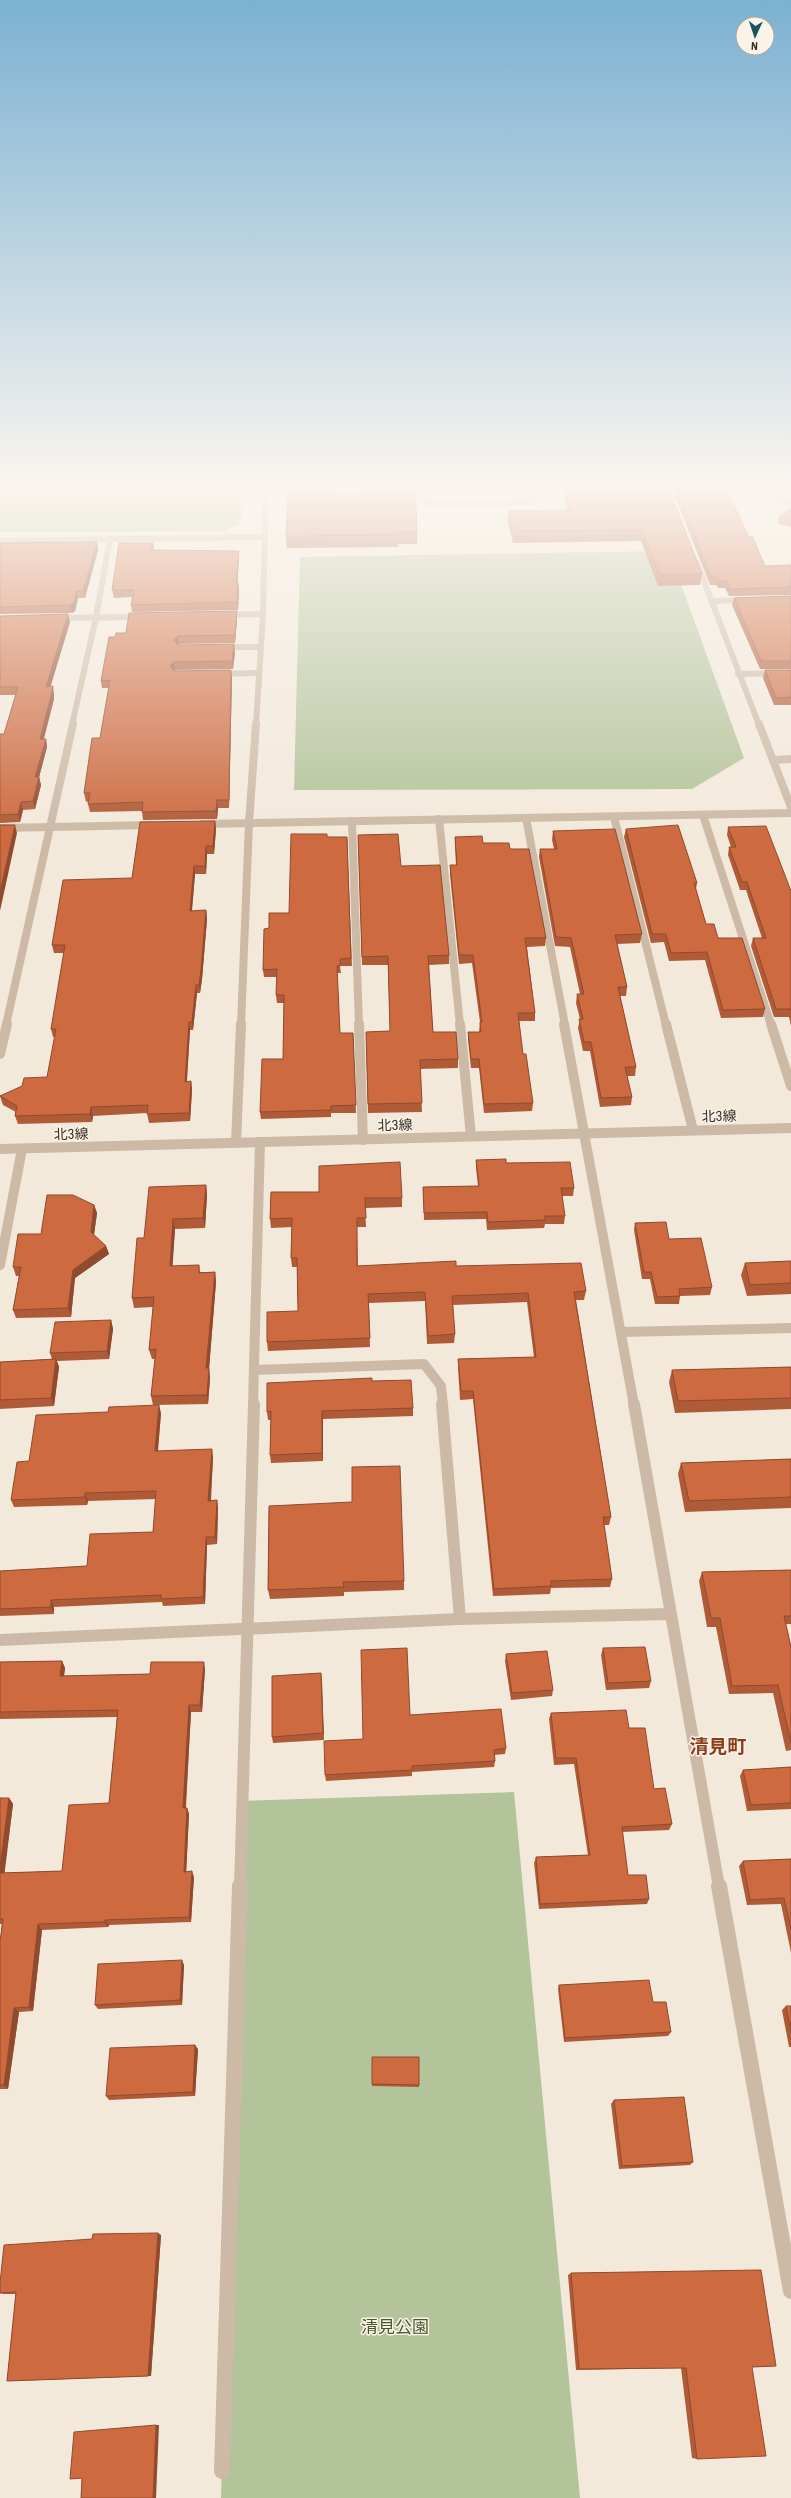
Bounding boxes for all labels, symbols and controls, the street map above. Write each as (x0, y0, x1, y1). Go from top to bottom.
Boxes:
north arrow (735, 16, 775, 56)
text: N (751, 39, 758, 52)
street label: 北3線 (701, 1107, 737, 1125)
street label: 北3線 (377, 1116, 413, 1134)
street label: 北3線 (53, 1125, 89, 1143)
district label: 清見町 (689, 1735, 747, 1758)
park label: 清見公園 (361, 2317, 429, 2337)

